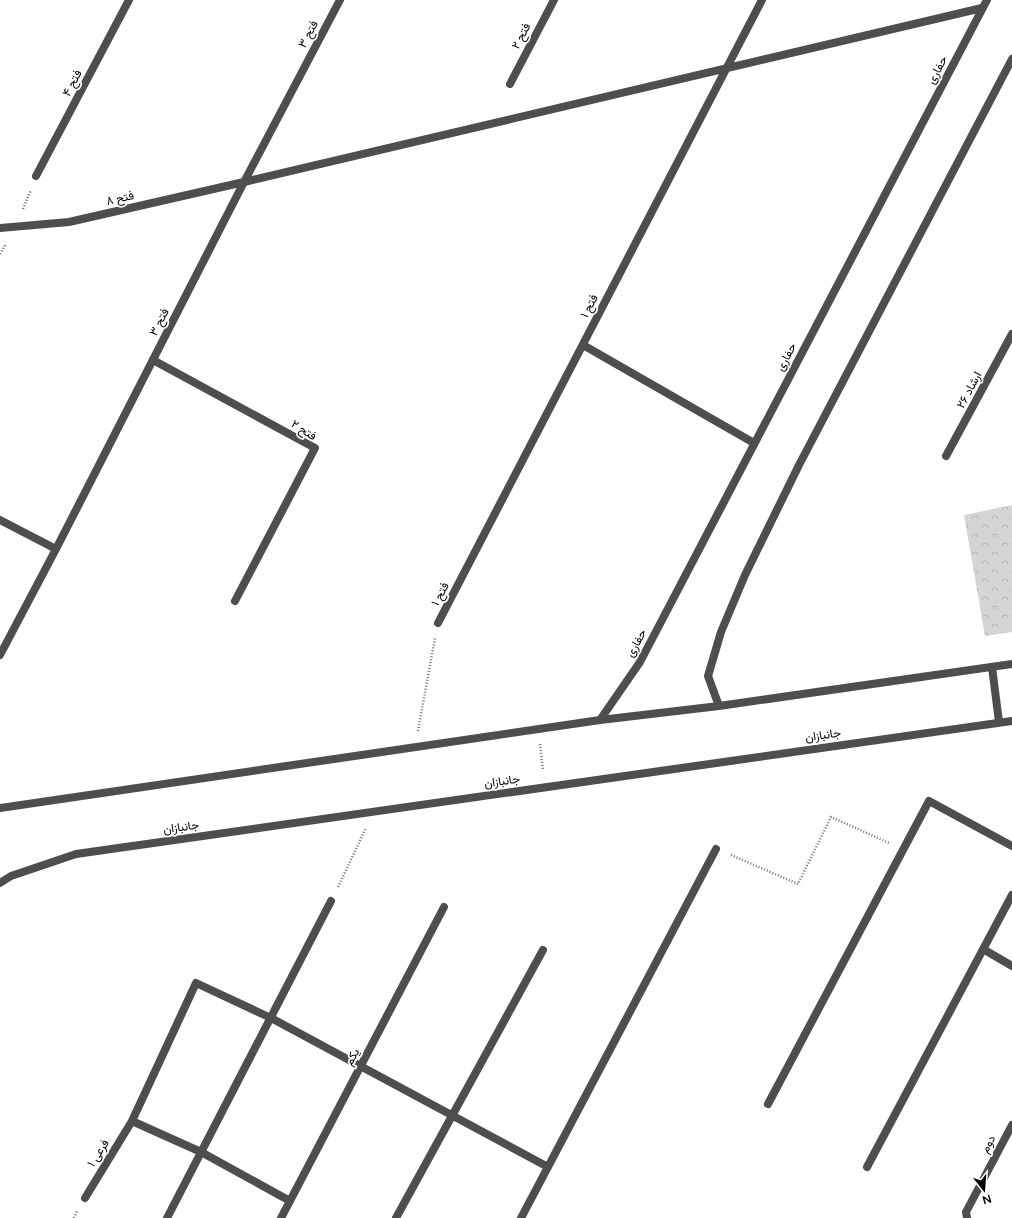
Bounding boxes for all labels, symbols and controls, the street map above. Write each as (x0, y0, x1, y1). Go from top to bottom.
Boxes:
street label: فتح ۳ (295, 18, 323, 51)
street label: فتح ۲ (509, 21, 535, 52)
street label: حفاری (924, 54, 951, 87)
street label: فتح ۴ (59, 67, 87, 100)
street label: فتح ۸ (105, 188, 136, 210)
street label: فتح ۱ (577, 292, 603, 321)
street label: فتح ۳ (146, 306, 174, 339)
street label: حفاری (773, 341, 800, 374)
street label: ارشاد ۲۶ (954, 369, 985, 411)
street label: فتح ۲ (288, 417, 319, 445)
street label: فتح ۱ (428, 580, 454, 609)
street label: حفاری (623, 627, 650, 660)
street label: جانبازان (804, 726, 842, 745)
street label: جانبازان (483, 772, 521, 791)
street label: جانبازان (162, 818, 200, 837)
street label: یکم (342, 1046, 363, 1068)
street label: دوم (978, 1132, 999, 1156)
street label: فرعی ۱ (84, 1137, 113, 1170)
north arrow (964, 1170, 1004, 1210)
text: N (981, 1192, 993, 1207)

